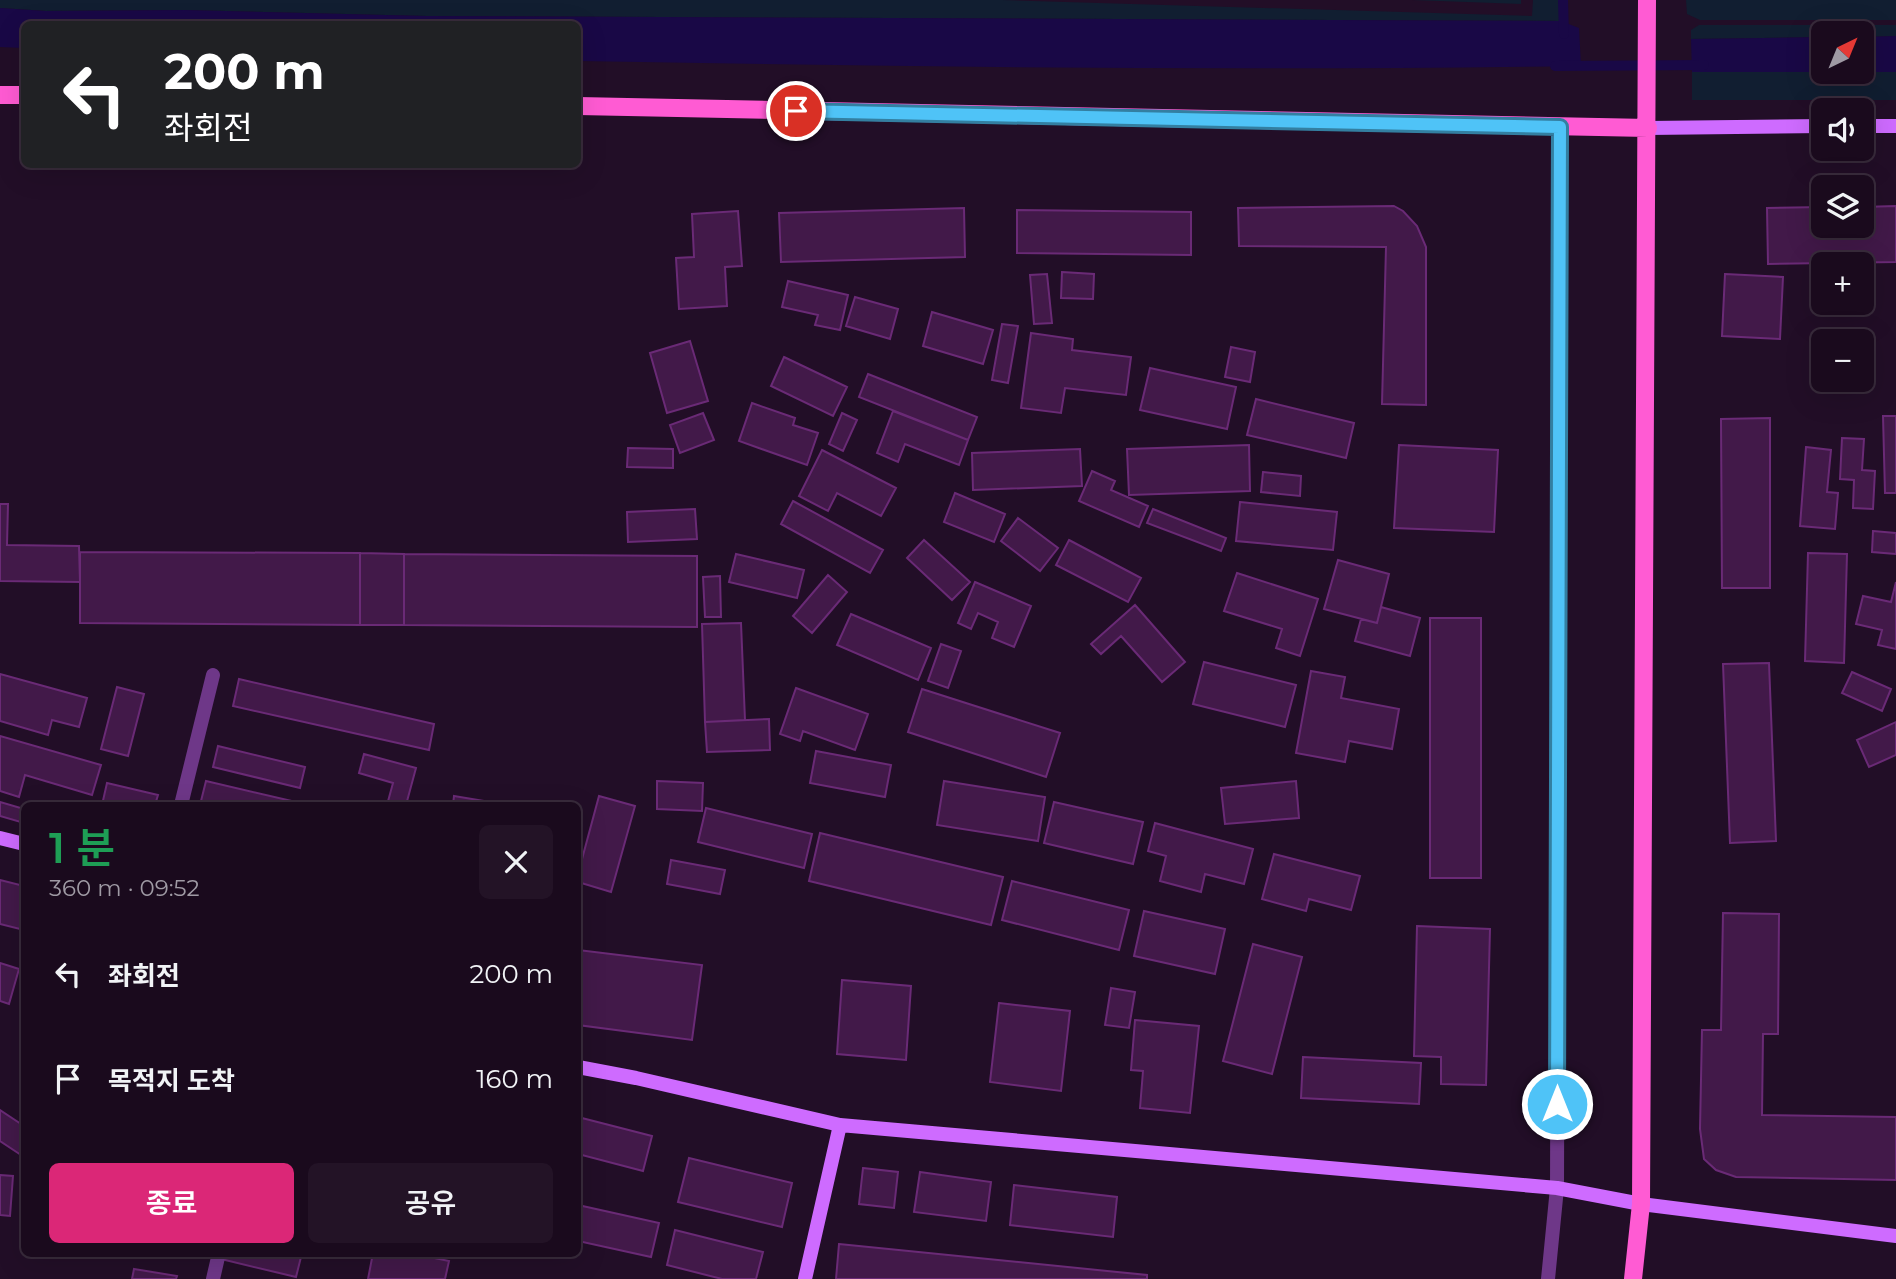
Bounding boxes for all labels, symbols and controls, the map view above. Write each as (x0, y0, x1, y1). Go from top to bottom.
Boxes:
north arrow (1811, 21, 1874, 84)
map controls (1811, 21, 1874, 392)
text: 200 m (164, 42, 325, 101)
icon: left (49, 49, 140, 140)
pin (766, 81, 826, 141)
icon: arrive (777, 92, 815, 130)
button: sound (1811, 98, 1874, 161)
text: 좌회전 (164, 108, 252, 147)
button: layers (1811, 175, 1874, 238)
button: + (1811, 252, 1874, 315)
button: − (1811, 329, 1874, 392)
text: 1 분 (49, 822, 115, 874)
button: close (479, 825, 553, 899)
text: 360 m · 09:52 (49, 874, 200, 902)
icon: left (49, 955, 87, 993)
text: 200 m (469, 958, 553, 990)
text: 좌회전 (108, 960, 180, 992)
icon: arrive (49, 1060, 87, 1098)
text: 160 m (476, 1063, 553, 1095)
text: 목적지 도착 (108, 1065, 235, 1097)
position arrow (1520, 1067, 1594, 1141)
button: 종료 (49, 1163, 294, 1243)
button: 공유 (308, 1163, 553, 1243)

